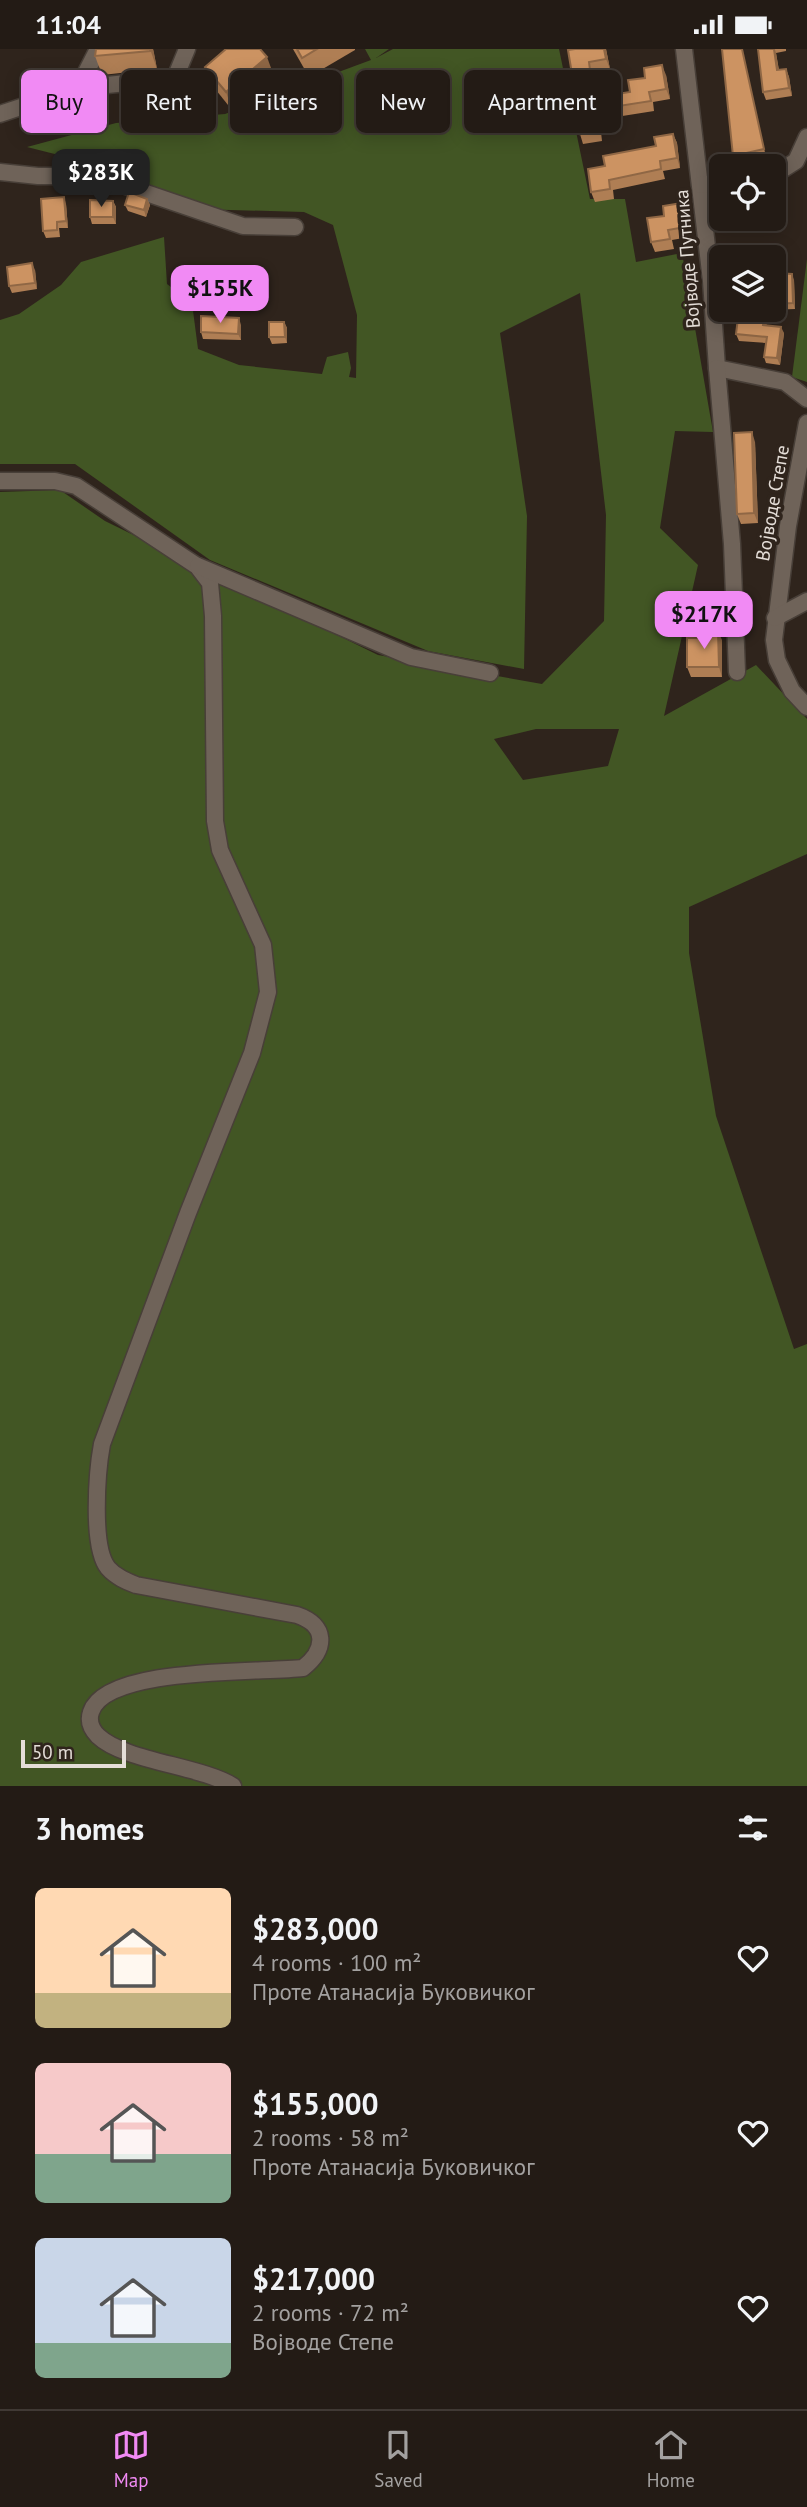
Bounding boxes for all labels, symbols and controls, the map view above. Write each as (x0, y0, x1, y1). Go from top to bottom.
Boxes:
text: 11:04 (35, 8, 101, 41)
chip: Buy (21, 70, 107, 133)
chip: Rent (121, 70, 216, 133)
chip: Filters (230, 70, 342, 133)
chip: New (356, 70, 450, 133)
chip: Apartment (464, 70, 621, 133)
pin: $283K (52, 149, 150, 209)
map controls (709, 154, 786, 322)
button: locate (709, 154, 786, 231)
text: $283K (68, 157, 134, 186)
street label: Војводе Путника (669, 189, 705, 329)
button: layers (709, 245, 786, 322)
pin: $155K (171, 265, 269, 325)
text: $155K (187, 273, 253, 302)
street label: Војводе Степе (750, 443, 794, 563)
pin: $217K (655, 591, 753, 651)
text: $217K (671, 599, 737, 628)
scale bar (21, 1737, 126, 1769)
text: 50 m (32, 1740, 73, 1764)
text: 3 homes (35, 1809, 144, 1848)
icon: filters (734, 1809, 772, 1847)
text: $283,000 (252, 1909, 379, 1948)
icon: home (91, 1916, 175, 2000)
icon: heart (734, 1939, 772, 1977)
text: 4 rooms · 100 m² (252, 1948, 421, 1977)
text: Проте Атанасија Буковичког (252, 1977, 535, 2006)
text: $155,000 (252, 2084, 379, 2123)
icon: home (91, 2091, 175, 2175)
icon: heart (734, 2114, 772, 2152)
text: 2 rooms · 58 m² (252, 2123, 409, 2152)
text: Проте Атанасија Буковичког (252, 2152, 535, 2181)
text: $217,000 (252, 2259, 375, 2298)
icon: home (91, 2266, 175, 2350)
icon: heart (734, 2289, 772, 2327)
text: 2 rooms · 72 m² (252, 2298, 409, 2327)
text: Војводе Степе (252, 2327, 394, 2356)
tab: Map (112, 2426, 150, 2492)
tab: Saved (374, 2426, 423, 2492)
tab: Home (647, 2426, 695, 2492)

